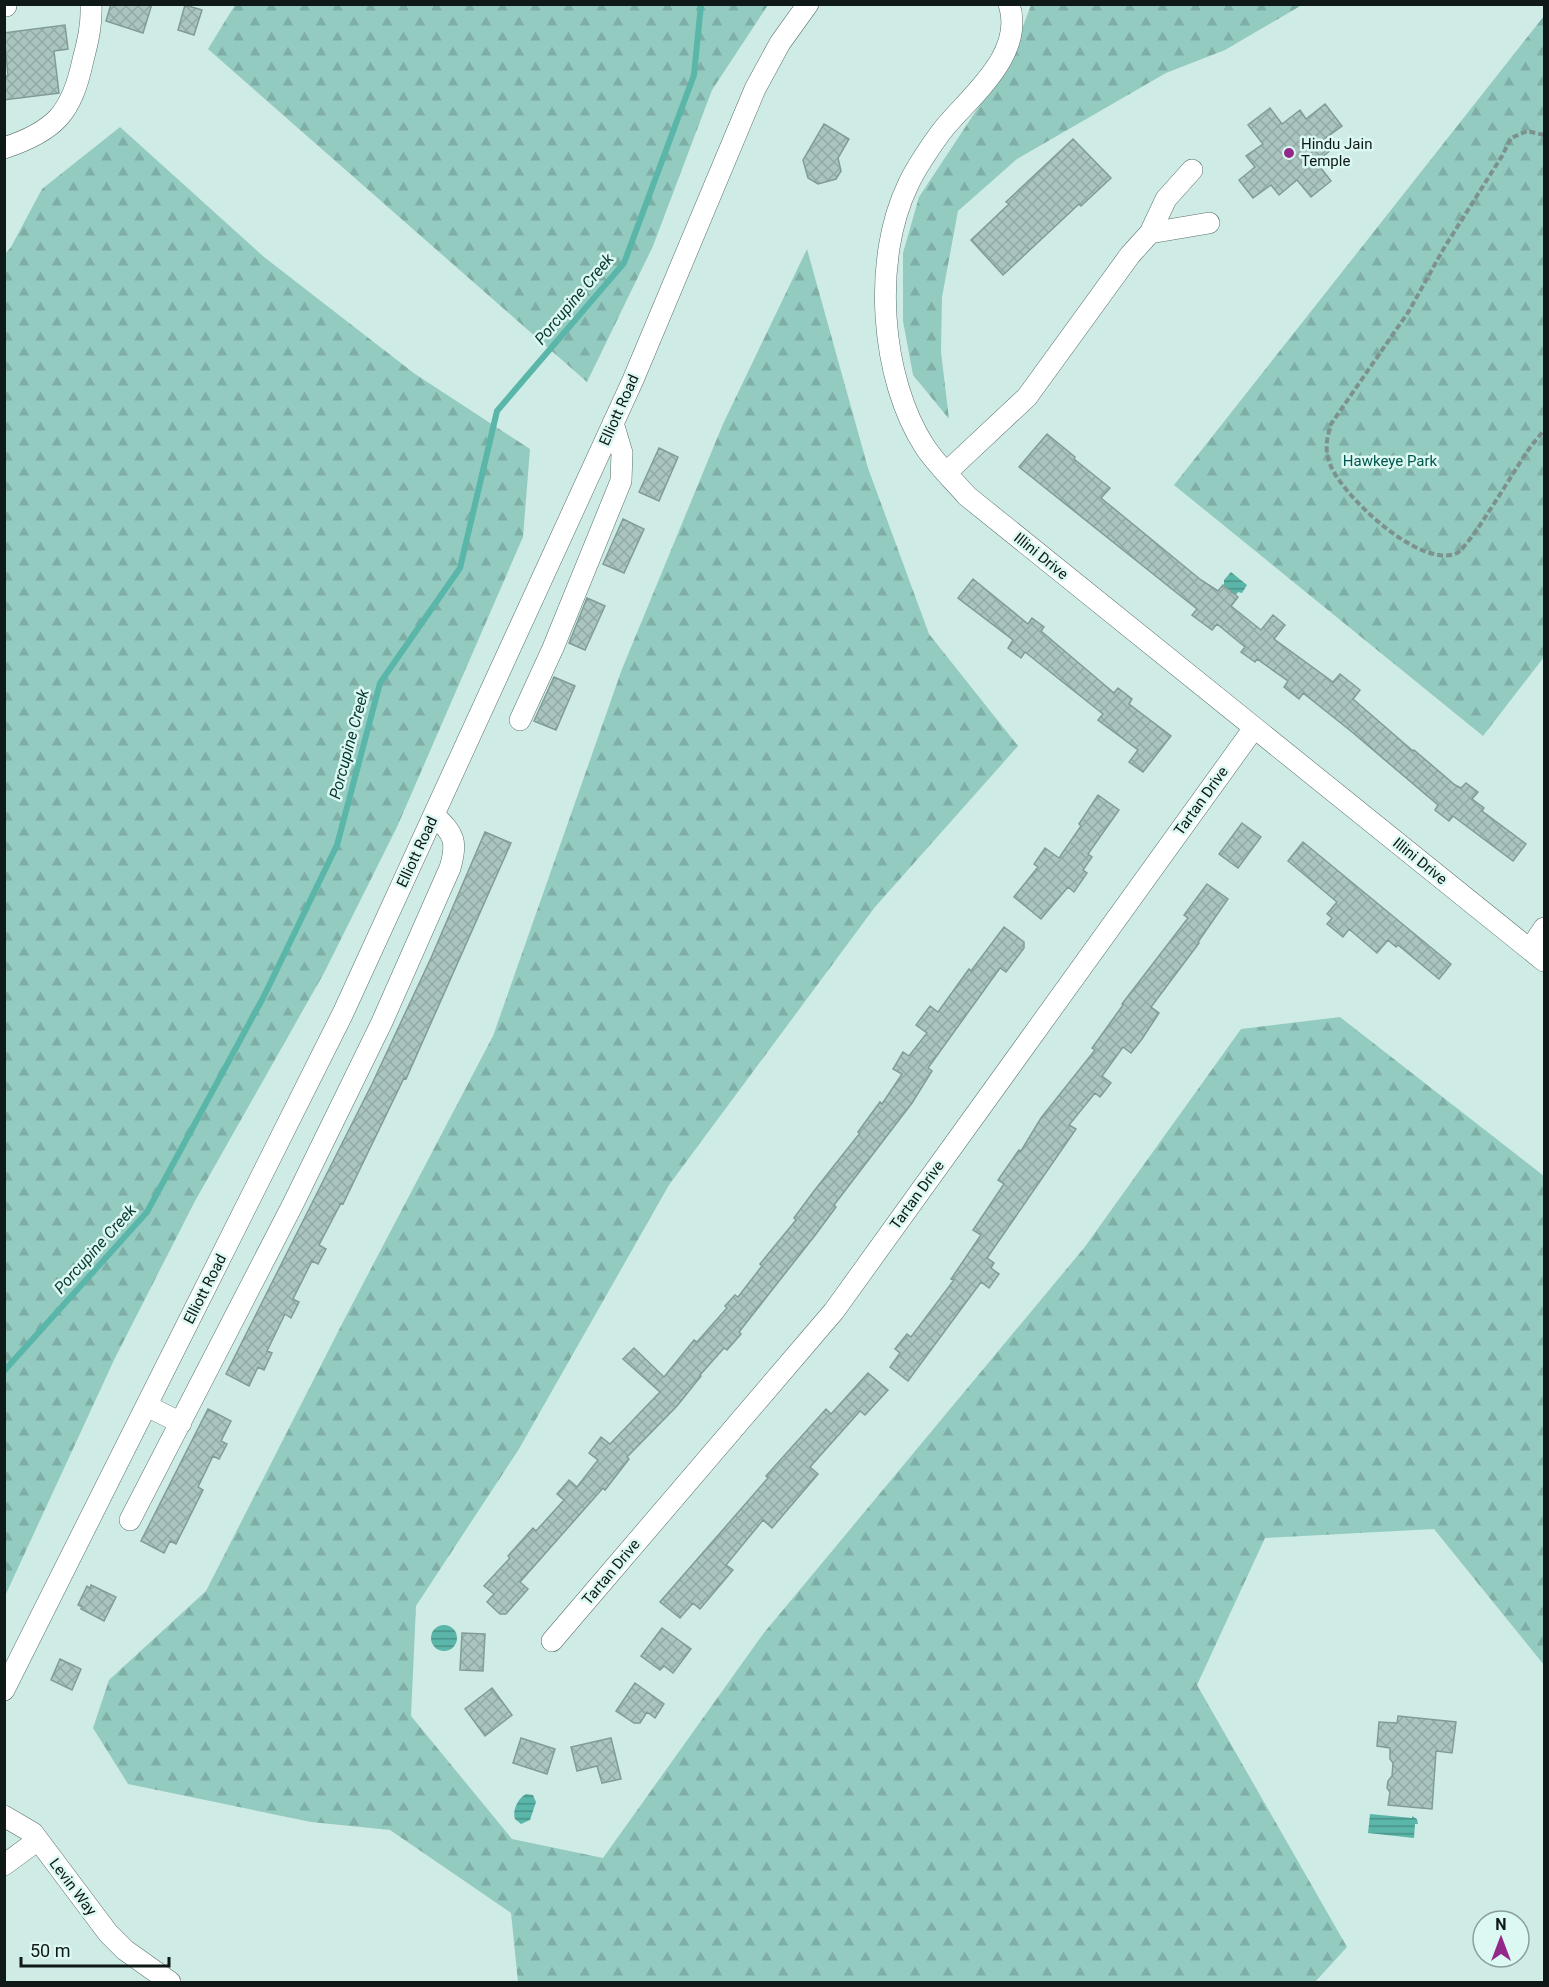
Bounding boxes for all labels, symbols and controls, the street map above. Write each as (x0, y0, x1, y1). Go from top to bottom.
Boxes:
place label: Hindu Jain Temple (1301, 135, 1372, 170)
marker: Hindu Jain Temple (1282, 146, 1296, 160)
water label: Porcupine Creek (530, 249, 618, 348)
street label: Elliott Road (595, 372, 643, 448)
park label: Hawkeye Park (1343, 452, 1438, 470)
street label: Illini Drive (1010, 529, 1072, 583)
water label: Porcupine Creek (325, 686, 373, 801)
street label: Tartan Drive (1170, 763, 1232, 839)
street label: Elliott Road (393, 814, 441, 890)
street label: Illini Drive (1389, 834, 1451, 888)
street label: Tartan Drive (886, 1157, 948, 1233)
water label: Porcupine Creek (50, 1200, 141, 1297)
street label: Elliott Road (180, 1251, 230, 1327)
street label: Tartan Drive (578, 1535, 644, 1609)
street label: Levin Way (46, 1855, 100, 1919)
north arrow (1471, 1909, 1531, 1969)
text: N (1495, 1915, 1507, 1934)
scale bar (21, 1930, 170, 1968)
text: 50 m (30, 1940, 70, 1961)

